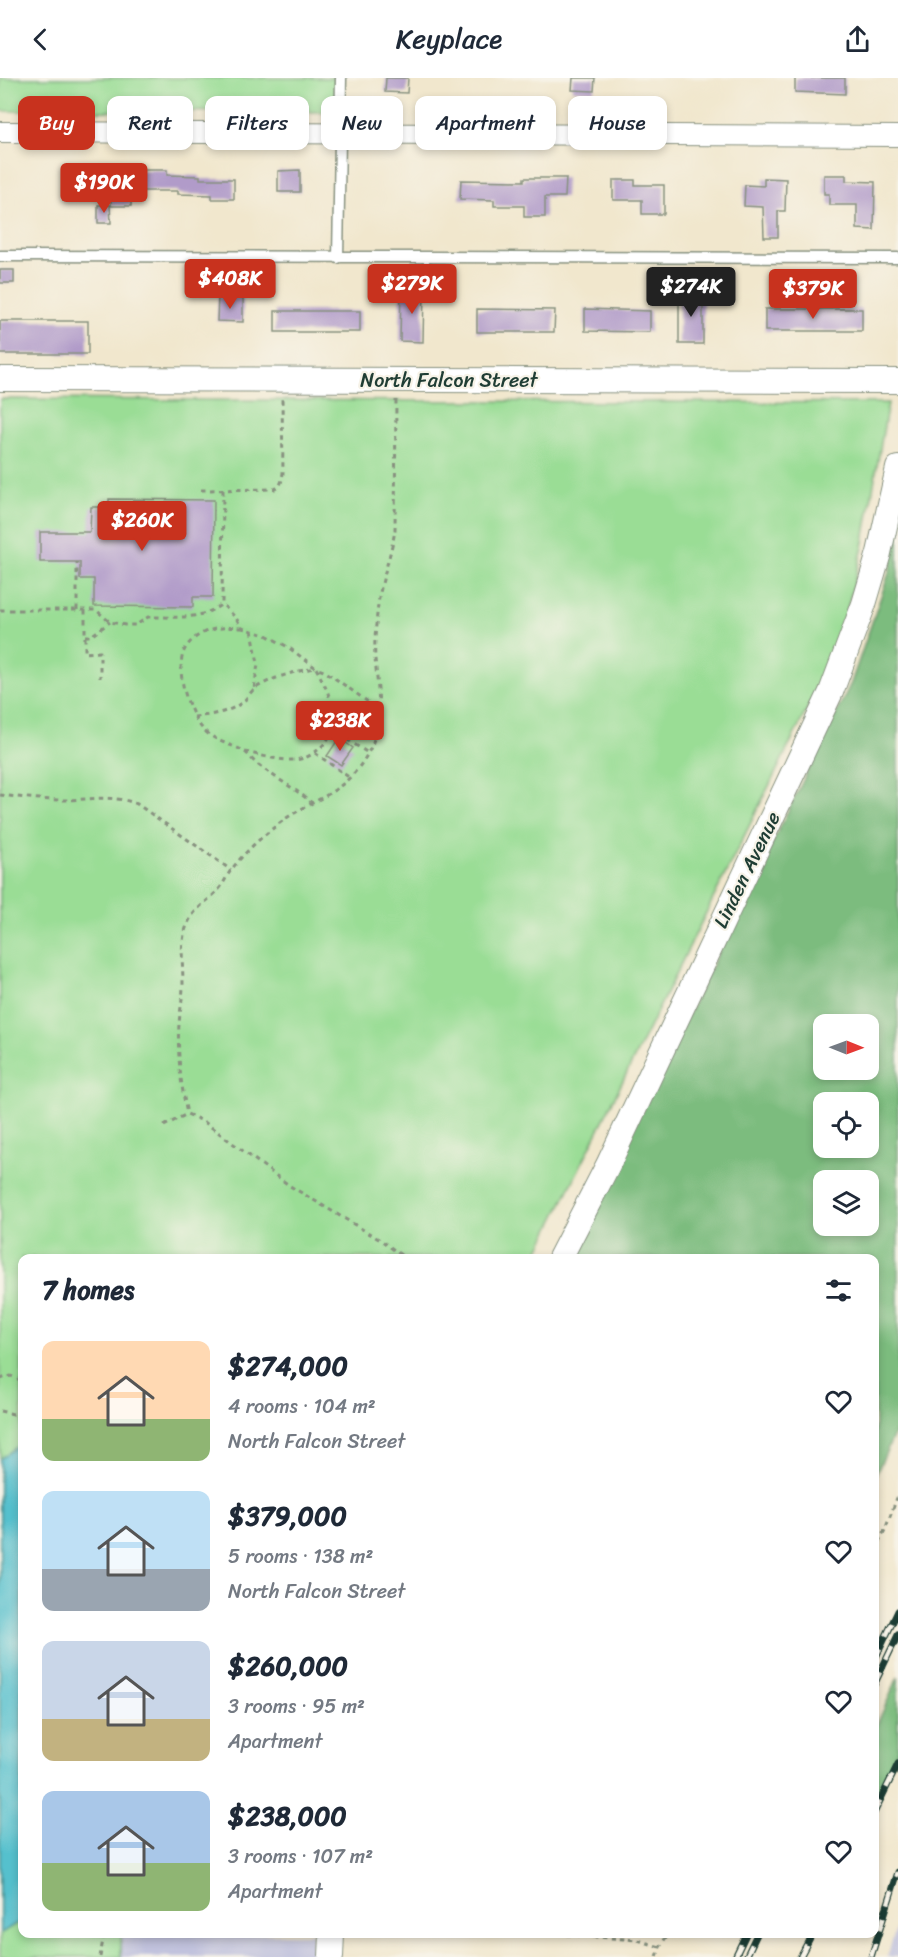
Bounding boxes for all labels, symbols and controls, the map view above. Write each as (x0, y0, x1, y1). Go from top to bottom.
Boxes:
text: Keyplace (396, 15, 502, 63)
icon: back (24, 23, 57, 56)
icon: share (841, 23, 874, 56)
chip: Buy (18, 96, 95, 150)
chip: Rent (107, 96, 193, 150)
chip: Filters (205, 96, 309, 150)
chip: New (321, 96, 403, 150)
chip: Apartment (415, 96, 556, 150)
chip: House (568, 96, 667, 150)
pin: $190K (62, 163, 146, 214)
text: $190K (74, 165, 134, 200)
pin: $408K (188, 259, 272, 310)
text: $408K (199, 261, 261, 296)
pin: $279K (370, 264, 454, 315)
text: $279K (382, 266, 442, 301)
pin: $274K (649, 267, 733, 318)
text: $274K (660, 269, 722, 304)
pin: $379K (771, 269, 855, 320)
text: $379K (783, 271, 843, 306)
street label: North Falcon Street (360, 363, 539, 398)
pin: $260K (100, 501, 184, 552)
text: $260K (111, 503, 173, 538)
pin: $238K (298, 701, 382, 752)
text: $238K (310, 703, 370, 738)
street label: Linden Avenue (704, 806, 790, 934)
north arrow (813, 1014, 879, 1080)
map controls (813, 1014, 879, 1236)
button: locate (813, 1092, 879, 1158)
button: layers (813, 1170, 879, 1236)
text: 7 homes (42, 1267, 134, 1313)
icon: filters (822, 1274, 855, 1307)
text: $274,000 (228, 1343, 348, 1389)
icon: home (90, 1365, 162, 1437)
icon: heart (822, 1385, 855, 1418)
text: 4 rooms · 104 m² (228, 1389, 376, 1424)
text: North Falcon Street (228, 1424, 405, 1459)
text: $379,000 (228, 1493, 347, 1539)
icon: home (90, 1515, 162, 1587)
icon: heart (822, 1535, 855, 1568)
text: 5 rooms · 138 m² (228, 1539, 373, 1574)
text: North Falcon Street (228, 1574, 405, 1609)
text: $260,000 (228, 1643, 348, 1689)
icon: home (90, 1665, 162, 1737)
icon: heart (822, 1685, 855, 1718)
text: 3 rooms · 95 m² (228, 1689, 365, 1724)
text: Apartment (228, 1724, 322, 1759)
text: $238,000 (228, 1793, 347, 1839)
icon: home (90, 1815, 162, 1887)
icon: heart (822, 1835, 855, 1868)
text: 3 rooms · 107 m² (228, 1839, 373, 1874)
text: Apartment (228, 1874, 322, 1909)

